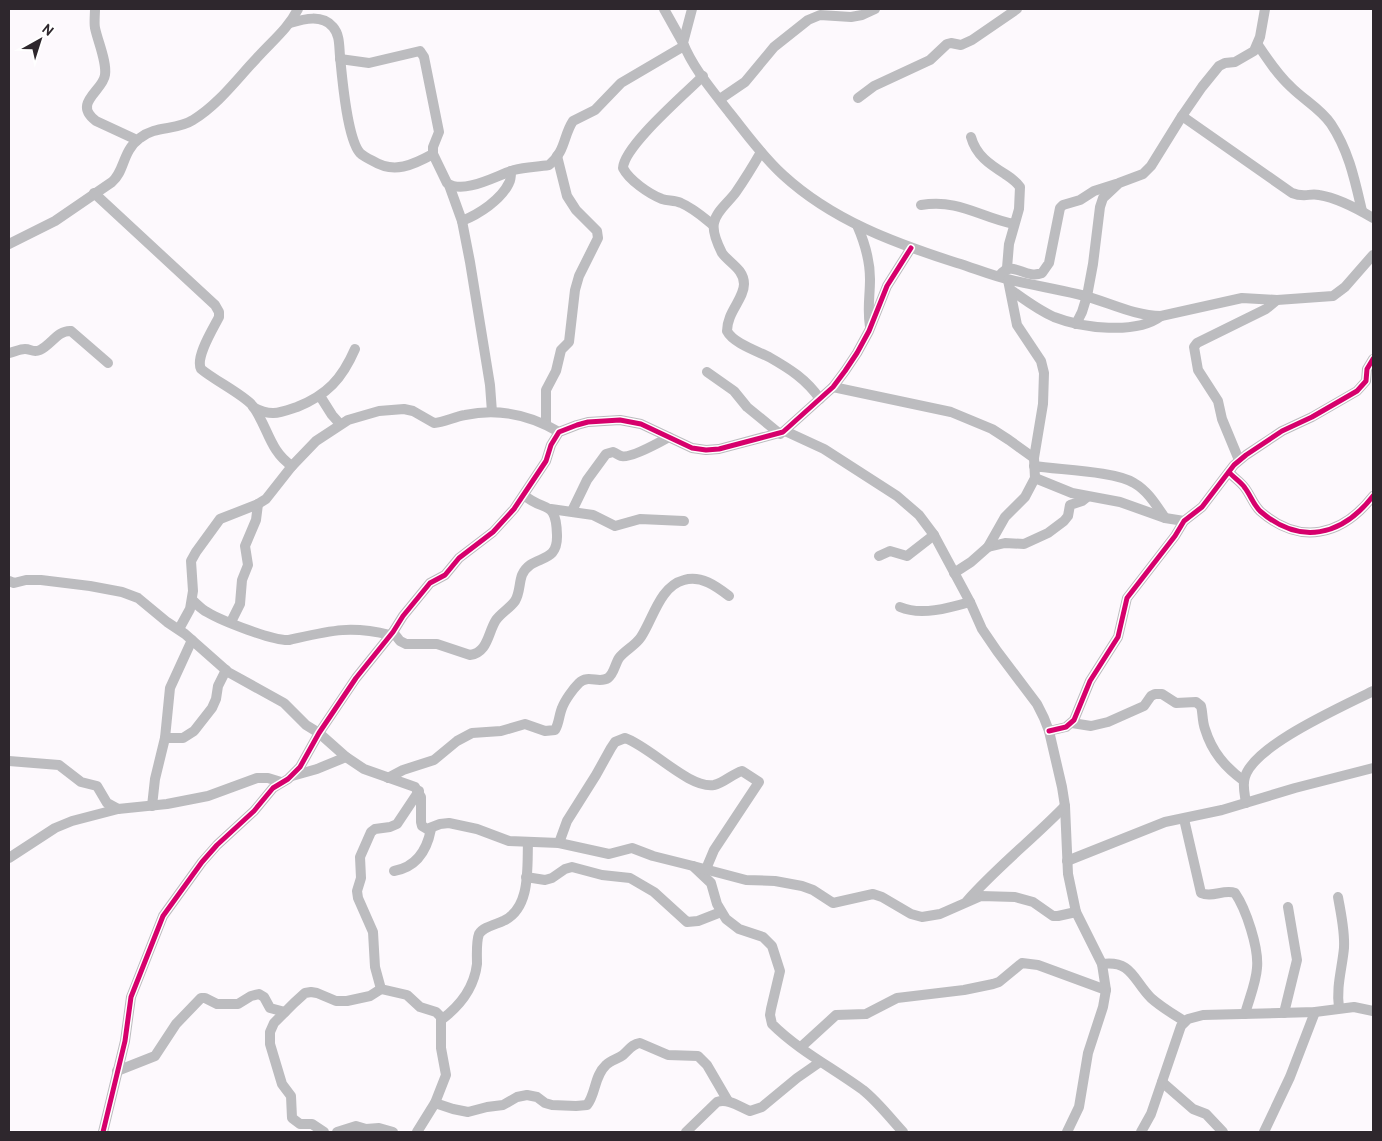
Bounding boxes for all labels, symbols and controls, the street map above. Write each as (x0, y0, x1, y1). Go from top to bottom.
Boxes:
north arrow (15, 15, 65, 65)
text: N (38, 21, 56, 41)

